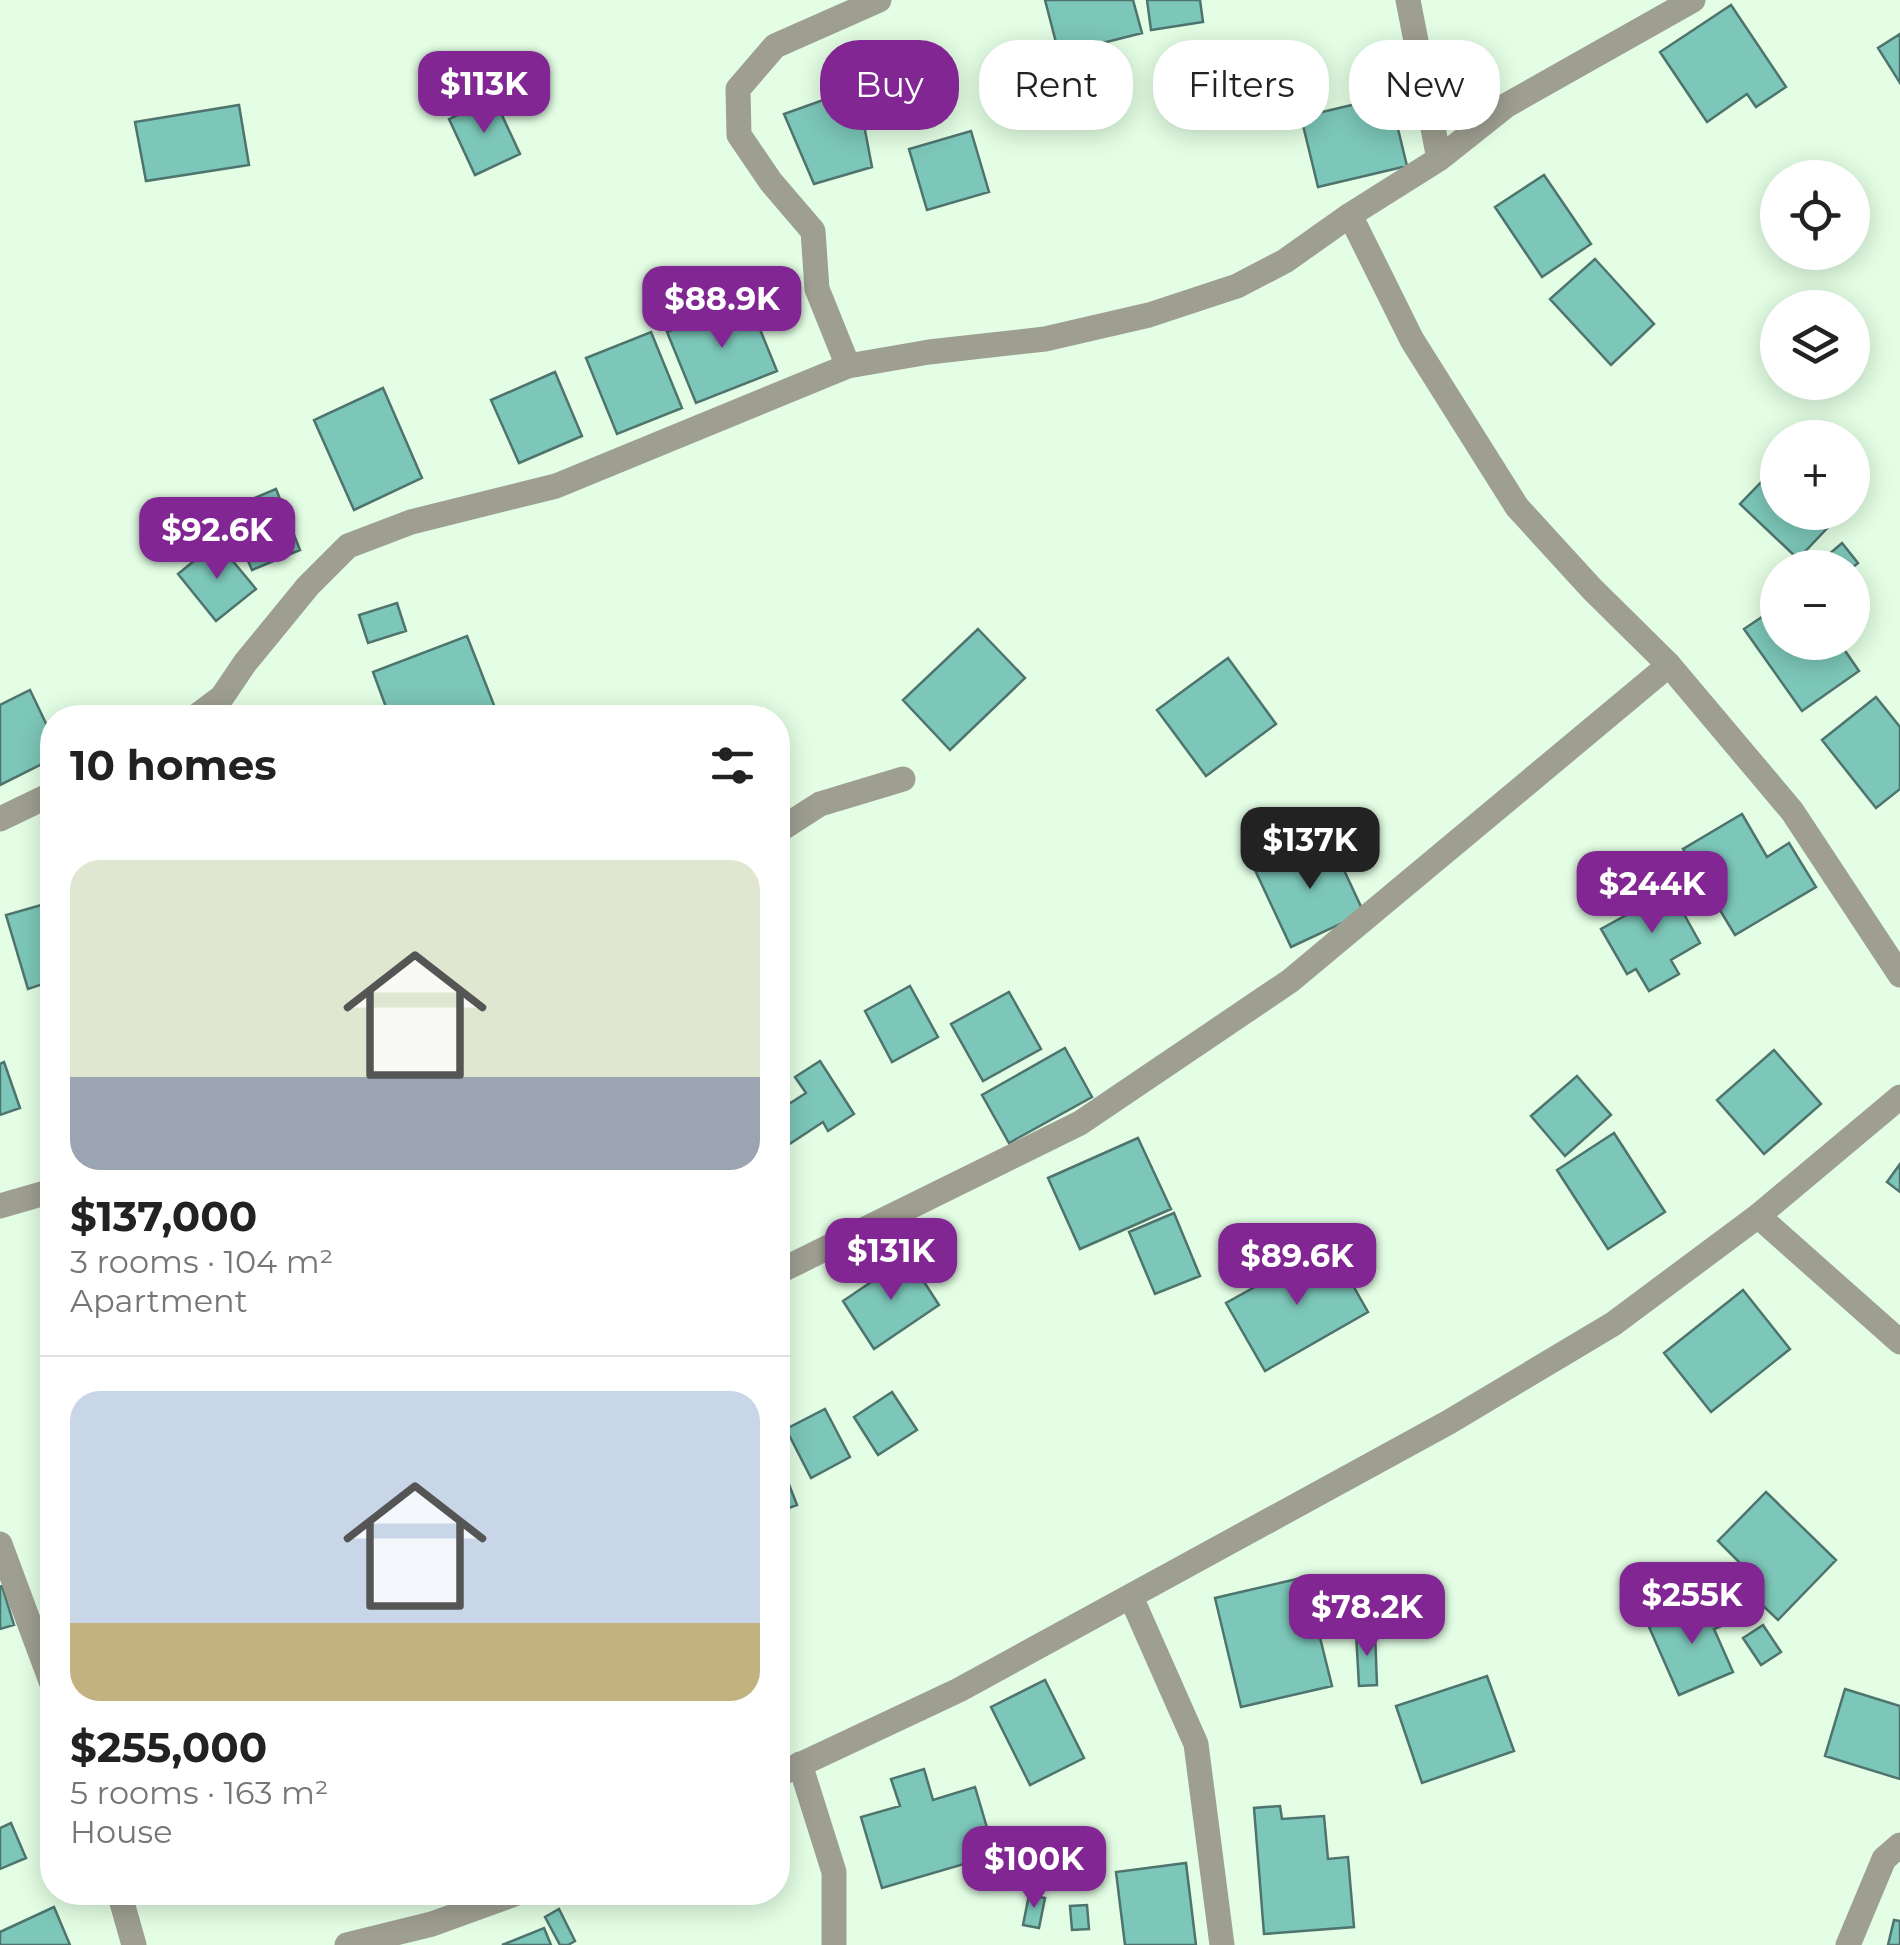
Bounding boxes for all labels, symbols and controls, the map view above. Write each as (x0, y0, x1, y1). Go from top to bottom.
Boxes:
chip: Buy (820, 40, 959, 130)
chip: Rent (979, 40, 1133, 130)
chip: Filters (1153, 40, 1329, 130)
chip: New (1349, 40, 1500, 130)
pin: $113K (414, 51, 554, 136)
text: $113K (440, 64, 528, 103)
map controls (1760, 160, 1870, 660)
button: locate (1760, 160, 1870, 270)
pin: $88.9K (641, 266, 803, 351)
text: $88.9K (664, 279, 780, 318)
button: layers (1760, 290, 1870, 400)
button: + (1760, 420, 1870, 530)
pin: $92.6K (136, 497, 298, 582)
text: $92.6K (161, 510, 273, 549)
button: − (1760, 550, 1870, 660)
icon: filters (705, 738, 760, 793)
text: 10 homes (70, 739, 277, 791)
pin: $137K (1240, 807, 1380, 892)
text: $137K (1263, 820, 1357, 859)
pin: $244K (1582, 851, 1722, 936)
text: $244K (1599, 864, 1705, 903)
icon: home (325, 925, 505, 1105)
text: $137,000 (70, 1190, 257, 1242)
pin: $131K (821, 1218, 961, 1303)
pin: $89.6K (1216, 1223, 1378, 1308)
text: $131K (847, 1231, 935, 1270)
text: $89.6K (1240, 1236, 1354, 1275)
text: 3 rooms · 104 m² (70, 1242, 333, 1281)
text: Apartment (70, 1281, 248, 1320)
icon: home (325, 1456, 505, 1636)
pin: $255K (1622, 1562, 1762, 1647)
pin: $78.2K (1286, 1574, 1448, 1659)
text: $255K (1642, 1575, 1742, 1614)
text: $78.2K (1311, 1587, 1423, 1626)
text: $255,000 (70, 1721, 267, 1773)
text: 5 rooms · 163 m² (70, 1773, 329, 1812)
text: House (70, 1812, 173, 1851)
pin: $100K (964, 1826, 1104, 1911)
text: $100K (984, 1839, 1084, 1878)

